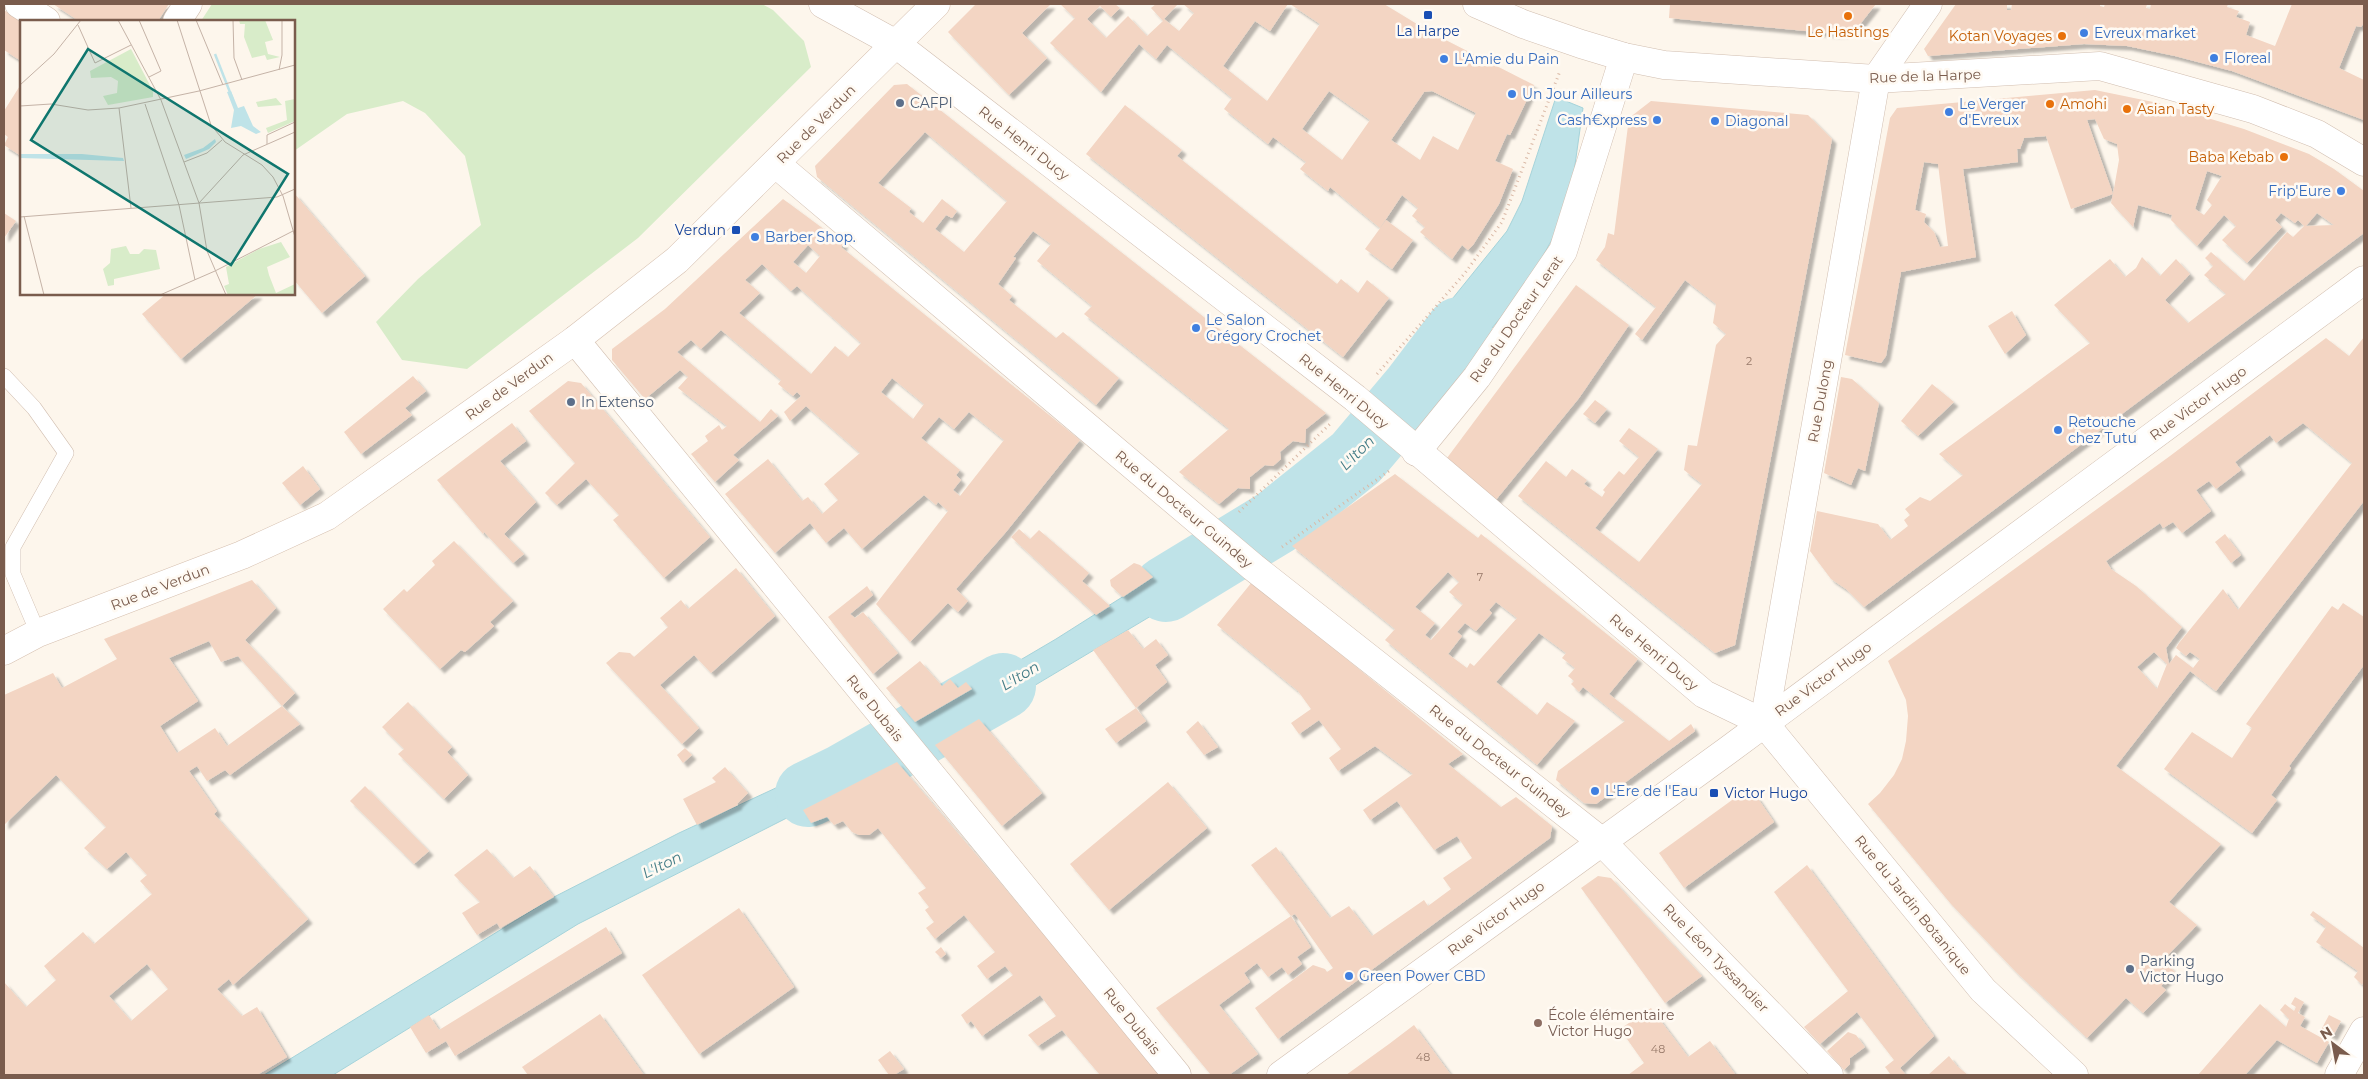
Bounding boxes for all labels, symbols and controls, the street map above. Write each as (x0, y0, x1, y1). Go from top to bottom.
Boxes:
marker: La Harpe (1422, 9, 1434, 21)
marker: Le Hastings (1842, 10, 1854, 22)
inset map (20, 20, 295, 295)
place label: La Harpe (1396, 22, 1460, 40)
place label: Le Hastings (1807, 23, 1889, 41)
place label: Evreux market (2094, 24, 2196, 42)
place label: Kotan Voyages (1949, 27, 2052, 45)
marker: Evreux market (2078, 27, 2090, 39)
marker: Kotan Voyages (2056, 30, 2068, 42)
place label: Floreal (2224, 49, 2271, 67)
place label: L'Amie du Pain (1454, 50, 1559, 68)
marker: Floreal (2208, 52, 2220, 64)
marker: L'Amie du Pain (1438, 53, 1450, 65)
street label: Rue de la Harpe (1869, 65, 1981, 87)
street label: Rue de Verdun (773, 81, 859, 167)
place label: Un Jour Ailleurs (1522, 85, 1632, 103)
marker: Un Jour Ailleurs (1506, 88, 1518, 100)
place label: CAFPI (910, 94, 953, 112)
place label: Le Verger d'Evreux (1959, 95, 2026, 129)
place label: Amohi (2060, 95, 2107, 113)
marker: CAFPI (894, 97, 906, 109)
marker: Amohi (2044, 98, 2056, 110)
place label: Asian Tasty (2137, 100, 2215, 118)
street label: Rue Henri Ducy (975, 102, 1073, 184)
marker: Asian Tasty (2121, 103, 2133, 115)
marker: Le Verger d'Evreux (1943, 106, 1955, 118)
place label: Cash€xpress (1557, 111, 1647, 129)
place label: Diagonal (1725, 112, 1788, 130)
marker: Cash€xpress (1651, 114, 1663, 126)
marker: Diagonal (1709, 115, 1721, 127)
place label: Baba Kebab (2189, 148, 2274, 166)
marker: Baba Kebab (2278, 151, 2290, 163)
place label: Frip'Eure (2268, 182, 2331, 200)
marker: Frip'Eure (2335, 185, 2347, 197)
place label: Verdun (675, 221, 726, 239)
marker: Verdun (730, 224, 742, 236)
place label: Barber Shop. (765, 228, 856, 246)
marker: Barber Shop. (749, 231, 761, 243)
street label: Rue du Docteur Lerat (1465, 252, 1567, 386)
place label: Le Salon Grégory Crochet (1206, 311, 1322, 345)
marker: Le Salon Grégory Crochet (1190, 322, 1202, 334)
street label: Rue de Verdun (461, 348, 557, 424)
street label: Rue Henri Ducy (1295, 349, 1393, 433)
house number: 2 (1746, 354, 1752, 368)
street label: Rue Dulong (1804, 358, 1836, 444)
street label: Rue Victor Hugo (2146, 362, 2250, 444)
place label: In Extenso (581, 393, 654, 411)
marker: In Extenso (565, 396, 577, 408)
place label: Retouche chez Tutu (2068, 413, 2137, 447)
marker: Retouche chez Tutu (2052, 424, 2064, 436)
water label: L'Iton (1335, 431, 1378, 474)
street label: Rue du Docteur Guindey (1112, 446, 1257, 572)
street label: Rue de Verdun (108, 560, 212, 614)
house number: 7 (1477, 570, 1483, 584)
street label: Rue Henri Ducy (1606, 610, 1702, 695)
street label: Rue Victor Hugo (1771, 638, 1875, 720)
water label: L'Iton (997, 657, 1043, 694)
street label: Rue Dubais (843, 671, 908, 745)
street label: Rue du Docteur Guindey (1426, 700, 1574, 822)
place label: L'Ere de l'Eau (1605, 782, 1698, 800)
place label: Victor Hugo (1724, 784, 1808, 802)
marker: L'Ere de l'Eau (1589, 785, 1601, 797)
marker: Victor Hugo (1708, 787, 1720, 799)
street label: Rue du Jardin Botanique (1851, 831, 1975, 979)
water label: L'Iton (639, 847, 685, 882)
street label: Rue Victor Hugo (1444, 877, 1548, 959)
street label: Rue Léon Tyssandier (1659, 900, 1773, 1016)
place label: Parking Victor Hugo (2140, 952, 2224, 986)
marker: Parking Victor Hugo (2124, 963, 2136, 975)
place label: Green Power CBD (1359, 967, 1486, 985)
marker: Green Power CBD (1343, 970, 1355, 982)
street label: Rue Dubais (1100, 984, 1165, 1058)
place label: École élémentaire Victor Hugo (1548, 1006, 1674, 1040)
marker: École élémentaire Victor Hugo (1532, 1017, 1544, 1029)
north arrow (2308, 1019, 2358, 1069)
text: N (2317, 1022, 2336, 1044)
house number: 48 (1651, 1042, 1665, 1056)
house number: 48 (1416, 1050, 1430, 1064)

